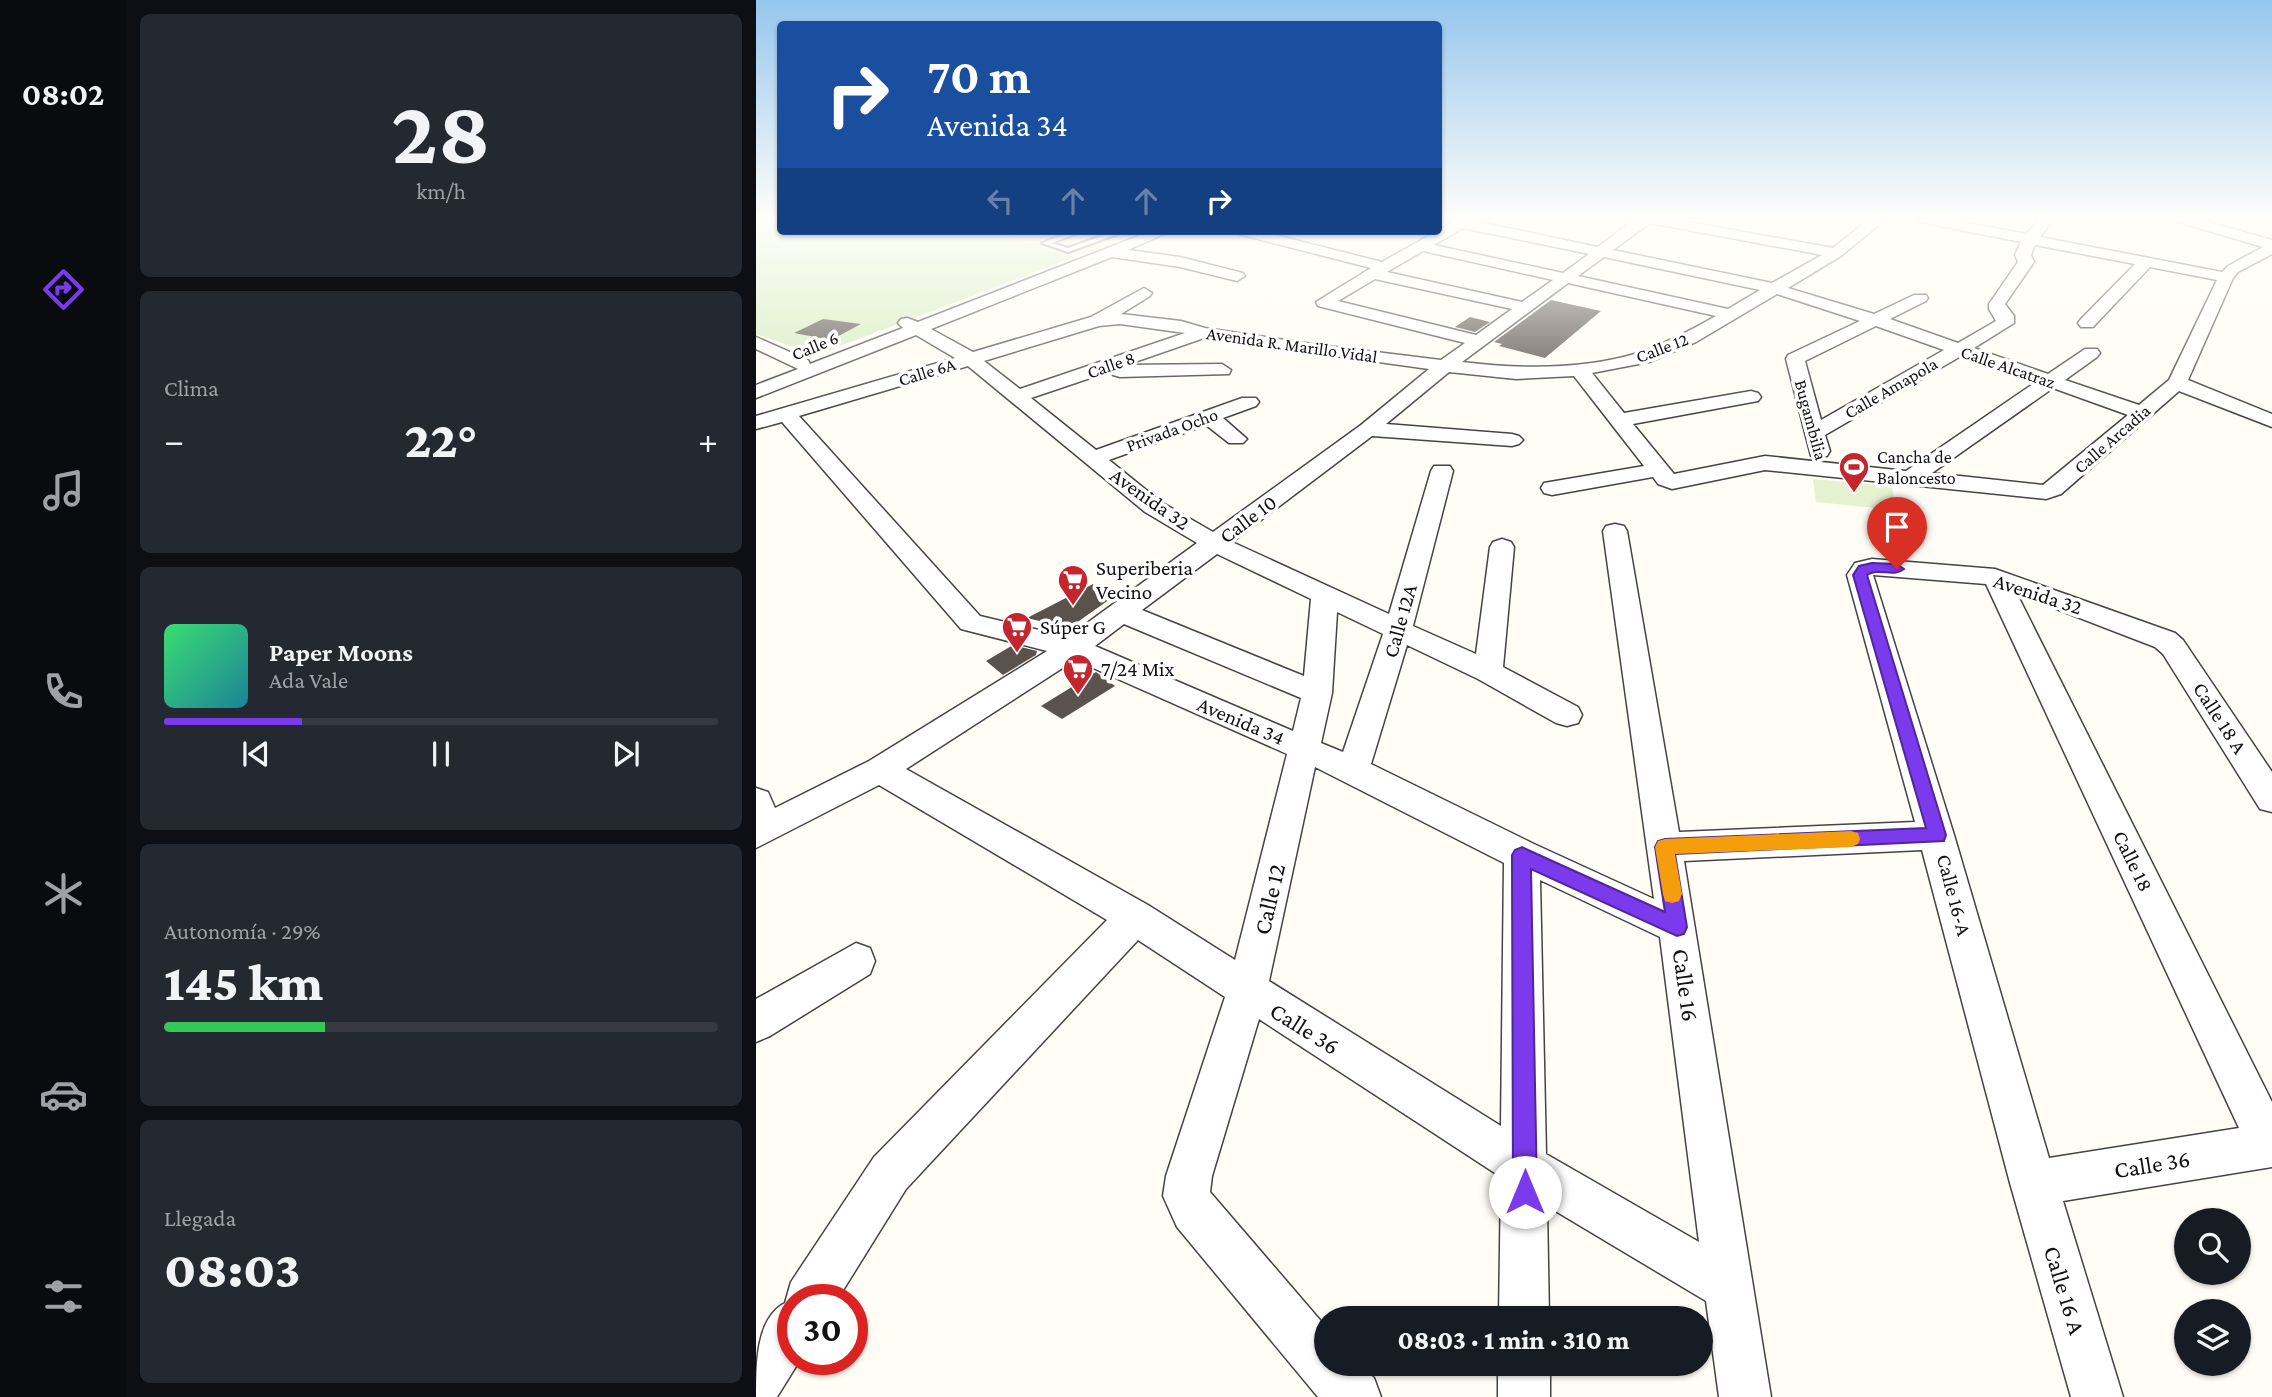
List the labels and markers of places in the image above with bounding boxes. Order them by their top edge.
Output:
place label: Cancha de Baloncesto [1877,447,1956,488]
sports icon: Cancha de Baloncesto [1837,450,1871,494]
pin [1867,497,1927,569]
place label: Superiberia Vecino [1096,556,1193,604]
supermarket icon: Superiberia Vecino [1056,563,1090,607]
supermarket icon: Súper G [1000,610,1034,654]
place label: Súper G [1040,615,1106,639]
supermarket icon: 7/24 Mix [1061,652,1095,696]
place label: 7/24 Mix [1101,657,1175,681]

